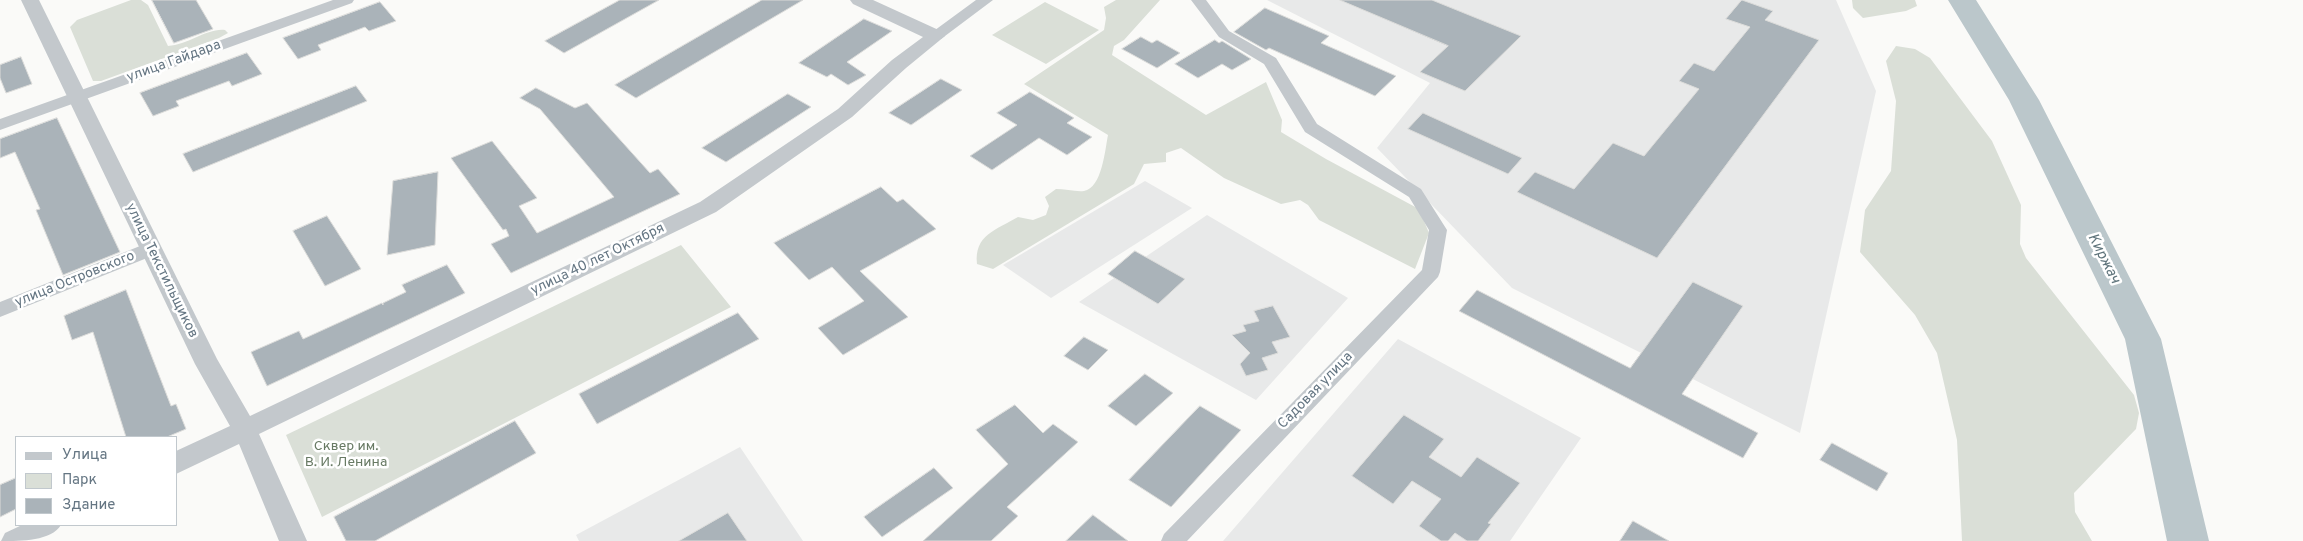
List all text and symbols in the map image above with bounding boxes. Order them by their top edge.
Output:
street label: улица Гайдара [125,37,223,87]
street label: улица Текстильщиков [121,201,201,341]
street label: улица 40 лет Октября [528,220,668,300]
water label: Киржач [2083,231,2123,287]
street label: улица Островского [13,248,137,312]
street label: Садовая улица [1275,349,1357,433]
legend [15,436,178,526]
park label: Сквер им. В. И. Ленина [305,439,387,472]
text: Улица [62,446,107,465]
text: Парк [62,471,97,490]
text: Здание [62,496,115,515]

